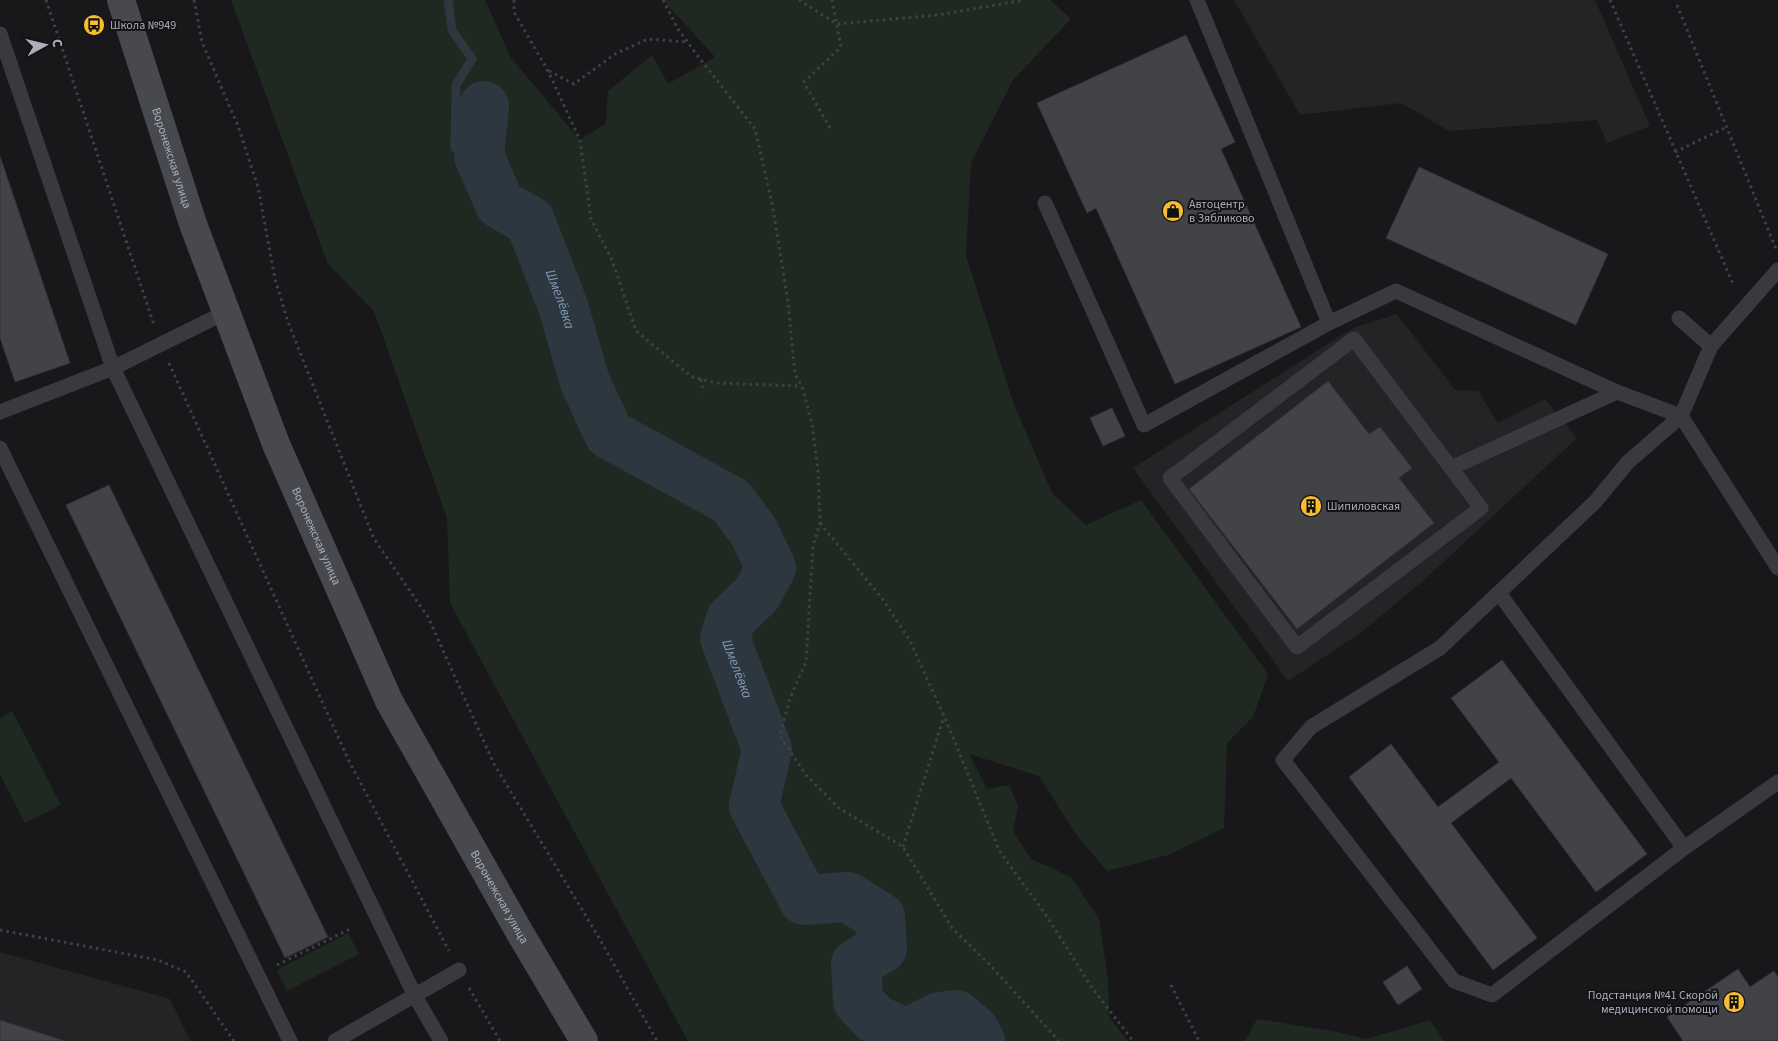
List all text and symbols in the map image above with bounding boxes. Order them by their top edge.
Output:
bus stop icon: Школа №949 [82,13,106,37]
place label: Школа №949 [110,17,176,34]
north arrow [20,20,70,70]
text: С [46,38,67,49]
street label: Воронежская улица [148,105,196,211]
place label: Автоцентр в Зябликово [1189,196,1255,227]
shop icon: Автоцентр в Зябликово [1161,199,1185,223]
water label: Шмелёвка [540,267,579,332]
street label: Воронежская улица [288,485,345,588]
building icon: Шипиловская [1299,494,1323,518]
place label: Шипиловская [1327,498,1400,515]
water label: Шмелёвка [716,637,757,702]
street label: Воронежская улица [466,847,533,947]
place label: Подстанция №41 Скорой медицинской помощи [1588,987,1718,1018]
building icon: Подстанция №41 Скорой медицинской помощи [1722,990,1746,1014]

